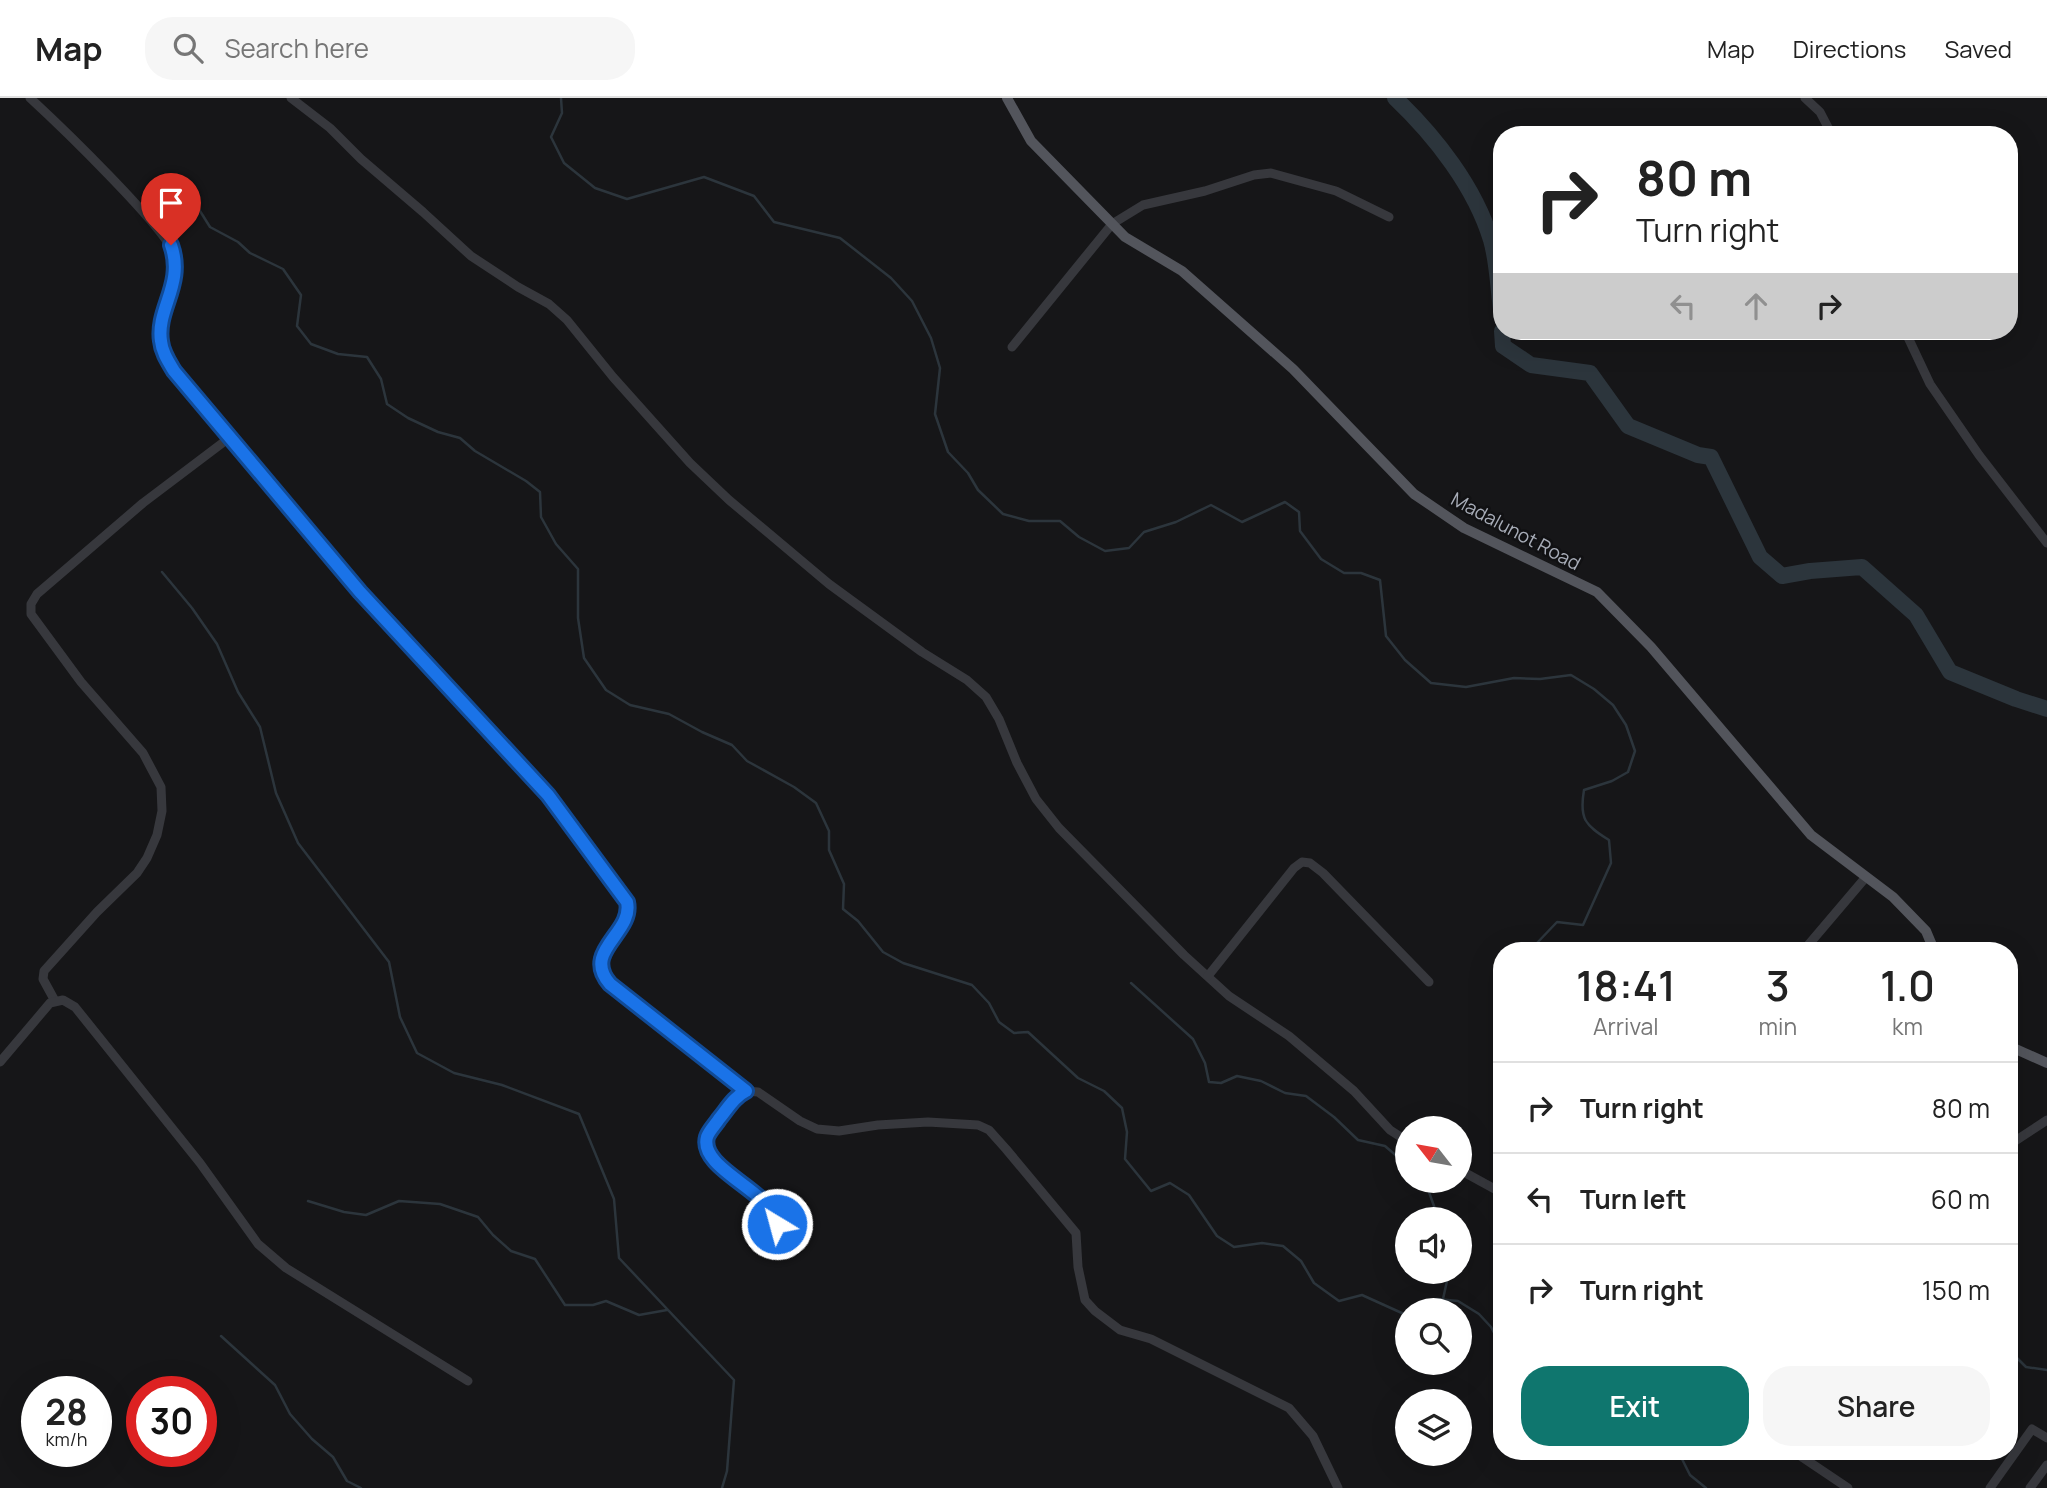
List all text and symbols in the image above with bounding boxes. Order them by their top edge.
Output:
search box [145,17,635,80]
text: Map [35,26,103,71]
icon: search [169,29,207,67]
text: Search here [225,30,369,66]
text: Map [1707,32,1755,65]
text: Directions [1793,32,1906,65]
text: Saved [1944,32,2012,65]
text: 80 m [1636,144,1752,211]
icon: right [1521,154,1612,245]
pin [141,173,201,245]
icon: arrive [152,184,190,222]
text: Turn right [1636,208,1779,252]
icon: left [1664,287,1702,325]
icon: ahead [1737,287,1775,325]
icon: right [1810,287,1848,325]
street label: Madalunot Road [1447,486,1585,576]
text: 18:41 [1576,956,1676,1014]
text: 3 [1766,956,1790,1014]
text: 1.0 [1880,956,1935,1014]
text: Arrival [1593,1010,1659,1042]
text: min [1759,1010,1797,1042]
text: km [1892,1010,1923,1042]
icon: right [1521,1089,1559,1127]
text: Turn right [1580,1090,1704,1126]
text: 80 m [1932,1090,1990,1126]
north arrow [1395,1116,1472,1194]
map controls [1395,1116,1472,1466]
icon: left [1521,1180,1559,1218]
text: Turn left [1580,1181,1687,1217]
text: 60 m [1931,1181,1990,1217]
position arrow [740,1187,814,1261]
button: sound [1395,1207,1472,1284]
icon: right [1521,1271,1559,1309]
text: Turn right [1580,1272,1704,1308]
text: 150 m [1922,1272,1990,1308]
button: search [1395,1298,1472,1375]
button: Exit [1521,1366,1749,1446]
button: Share [1763,1366,1990,1446]
speed limit sign: 30 [126,1376,217,1467]
text: 28 [45,1388,88,1436]
button: layers [1395,1389,1472,1466]
text: km/h [46,1427,87,1451]

